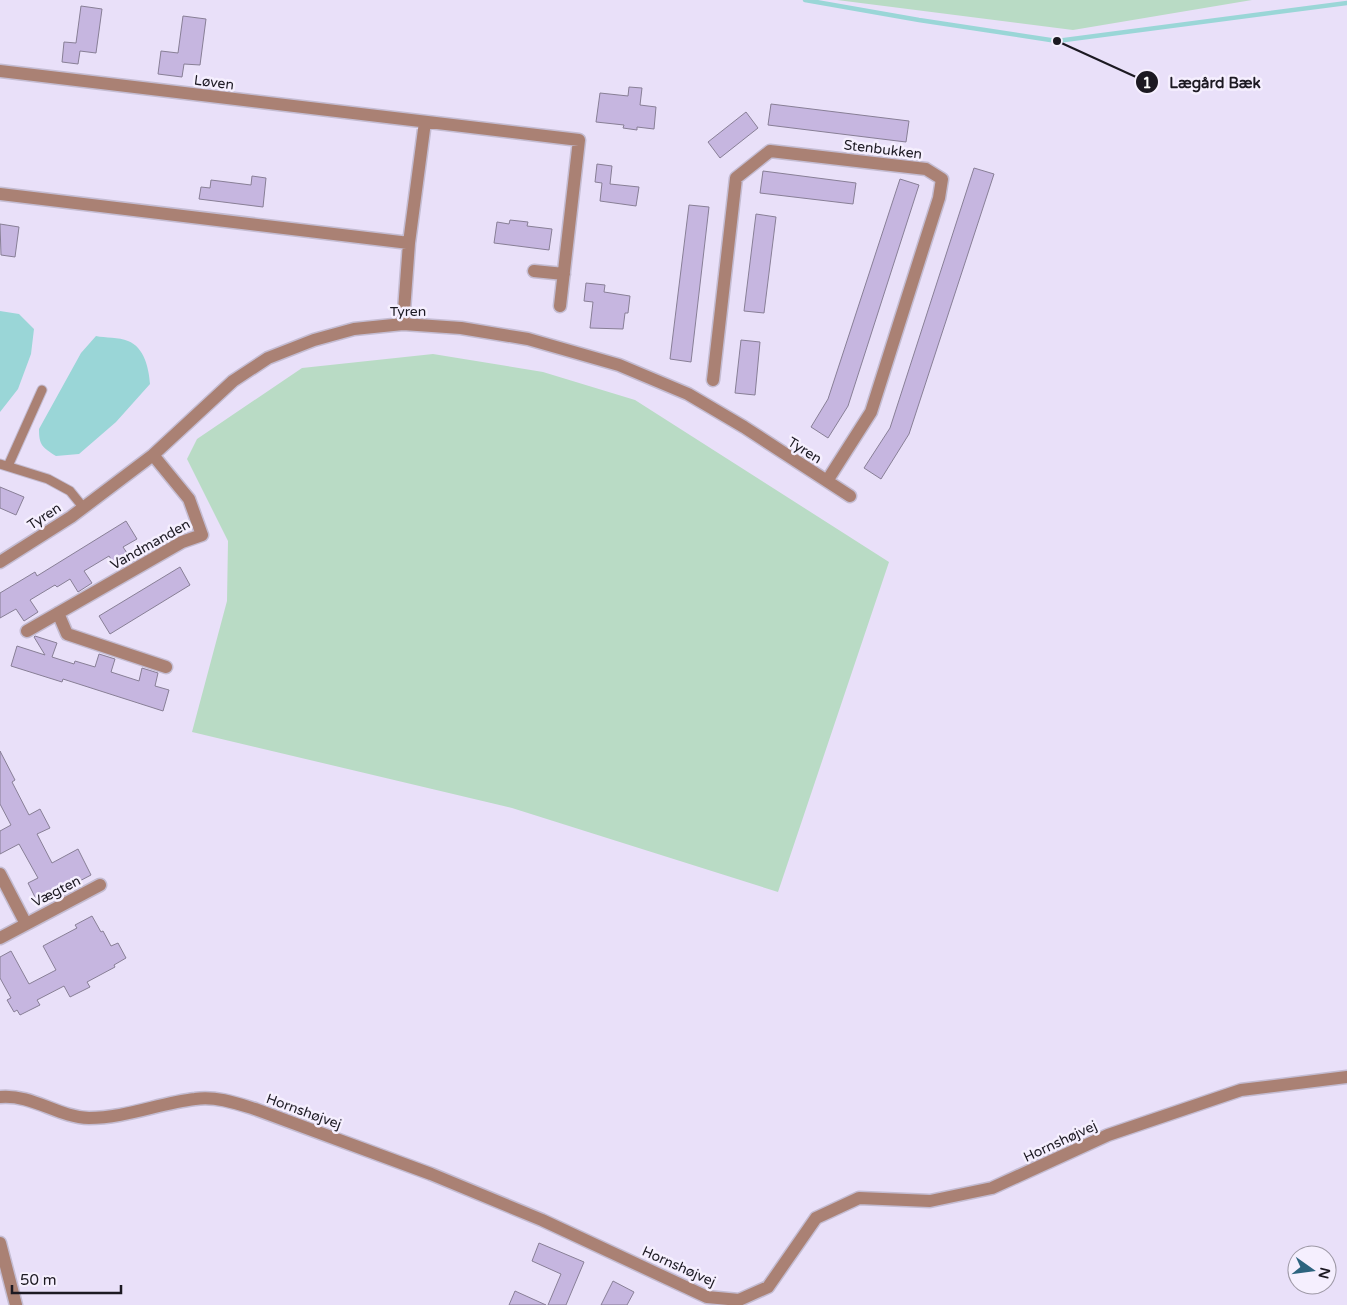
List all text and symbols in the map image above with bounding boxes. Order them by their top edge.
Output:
callout: Lægård Bæk [1135,67,1271,97]
street label: Løven [193,72,235,93]
text: 1 [1142,74,1152,92]
text: Lægård Bæk [1169,74,1261,93]
street label: Stenbukken [843,136,923,163]
street label: Tyren [390,303,426,320]
street label: Tyren [785,434,825,467]
street label: Tyren [24,499,64,534]
street label: Vandmanden [107,515,193,573]
street label: Vægten [29,872,83,911]
street label: Hornshøjvej [264,1090,344,1133]
street label: Hornshøjvej [1021,1117,1100,1166]
street label: Hornshøjvej [639,1243,718,1290]
north arrow [1287,1245,1337,1295]
scale bar [12,1262,121,1294]
text: N [1315,1266,1334,1281]
text: 50 m [20,1271,57,1289]

